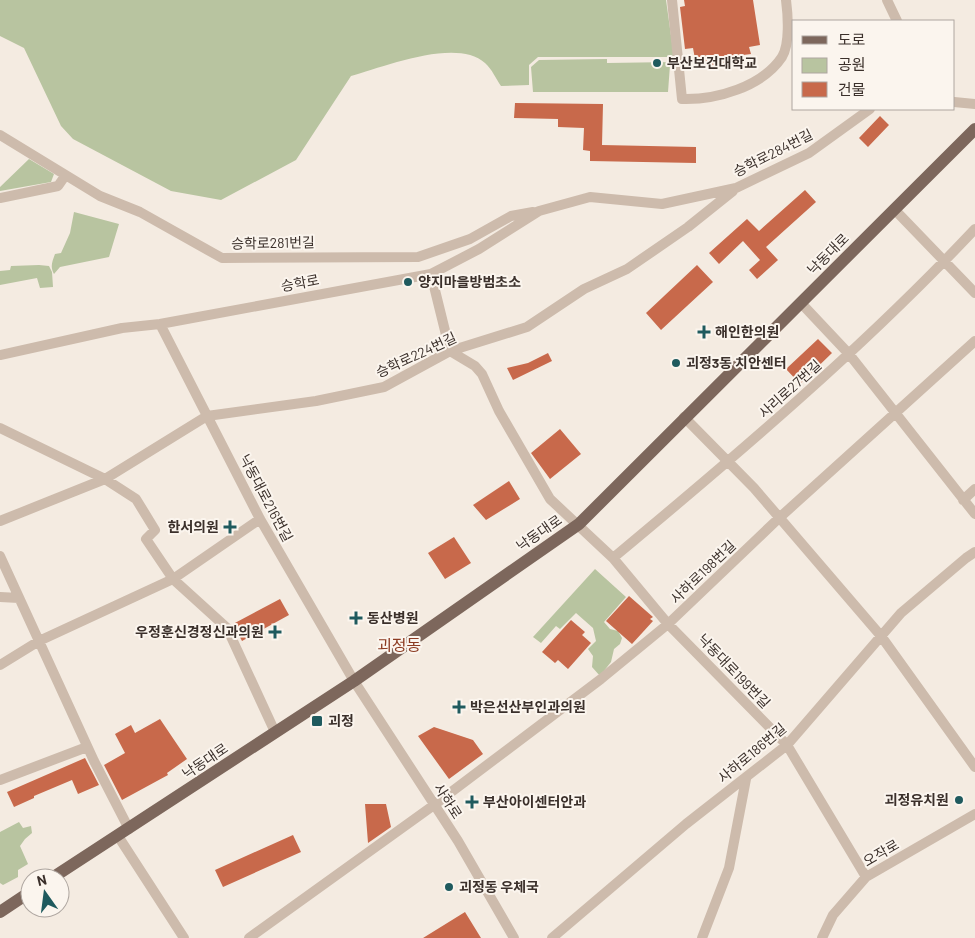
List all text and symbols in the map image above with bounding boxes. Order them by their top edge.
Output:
legend [792,20,955,110]
text: 도로 [838,30,866,48]
place label: 부산보건대학교 [667,54,757,71]
text: 공원 [838,55,866,73]
marker: 부산보건대학교 [651,57,663,69]
text: 건물 [838,80,866,98]
street label: 승학로284번길 [730,125,815,180]
street label: 낙동대로 [803,229,852,278]
street label: 승학로281번길 [231,233,315,252]
street label: 승학로 [279,270,321,295]
place label: 양지마을방범초소 [418,273,521,290]
marker: 양지마을방범초소 [402,276,414,288]
place label: 해인한의원 [715,323,779,340]
marker: 해인한의원 [697,325,711,339]
street label: 승학로224번길 [373,328,459,381]
place label: 괴정3동 치안센터 [686,354,787,371]
street label: 사리로27번길 [755,356,825,421]
marker: 괴정3동 치안센터 [670,357,682,369]
street label: 낙동대로216번길 [236,451,297,544]
street label: 낙동대로 [513,511,565,554]
place label: 한서의원 [167,518,219,535]
marker: 한서의원 [223,520,237,534]
street label: 사하로198번길 [667,536,739,607]
place label: 동산병원 [367,609,419,626]
marker: 동산병원 [349,611,363,625]
place label: 우정훈신경정신과의원 [135,623,264,640]
marker: 우정훈신경정신과의원 [268,625,282,639]
street label: 낙동대로199번길 [695,630,774,711]
district label: 괴정동 [377,635,421,654]
place label: 박은선산부인과의원 [470,698,586,715]
marker: 박은선산부인과의원 [452,700,466,714]
place label: 괴정 [328,712,354,729]
marker: 괴정 [310,714,324,728]
street label: 사하로186번길 [714,719,789,786]
street label: 낙동대로 [179,739,231,782]
street label: 사하로 [431,780,466,822]
place label: 괴정유치원 [885,791,949,808]
place label: 부산아이센터안과 [483,793,586,810]
marker: 괴정유치원 [953,794,965,806]
marker: 부산아이센터안과 [465,795,479,809]
street label: 오작로 [860,835,902,870]
north arrow [20,868,70,918]
text: N [35,871,48,889]
place label: 괴정동 우체국 [459,878,539,895]
marker: 괴정동 우체국 [443,881,455,893]

